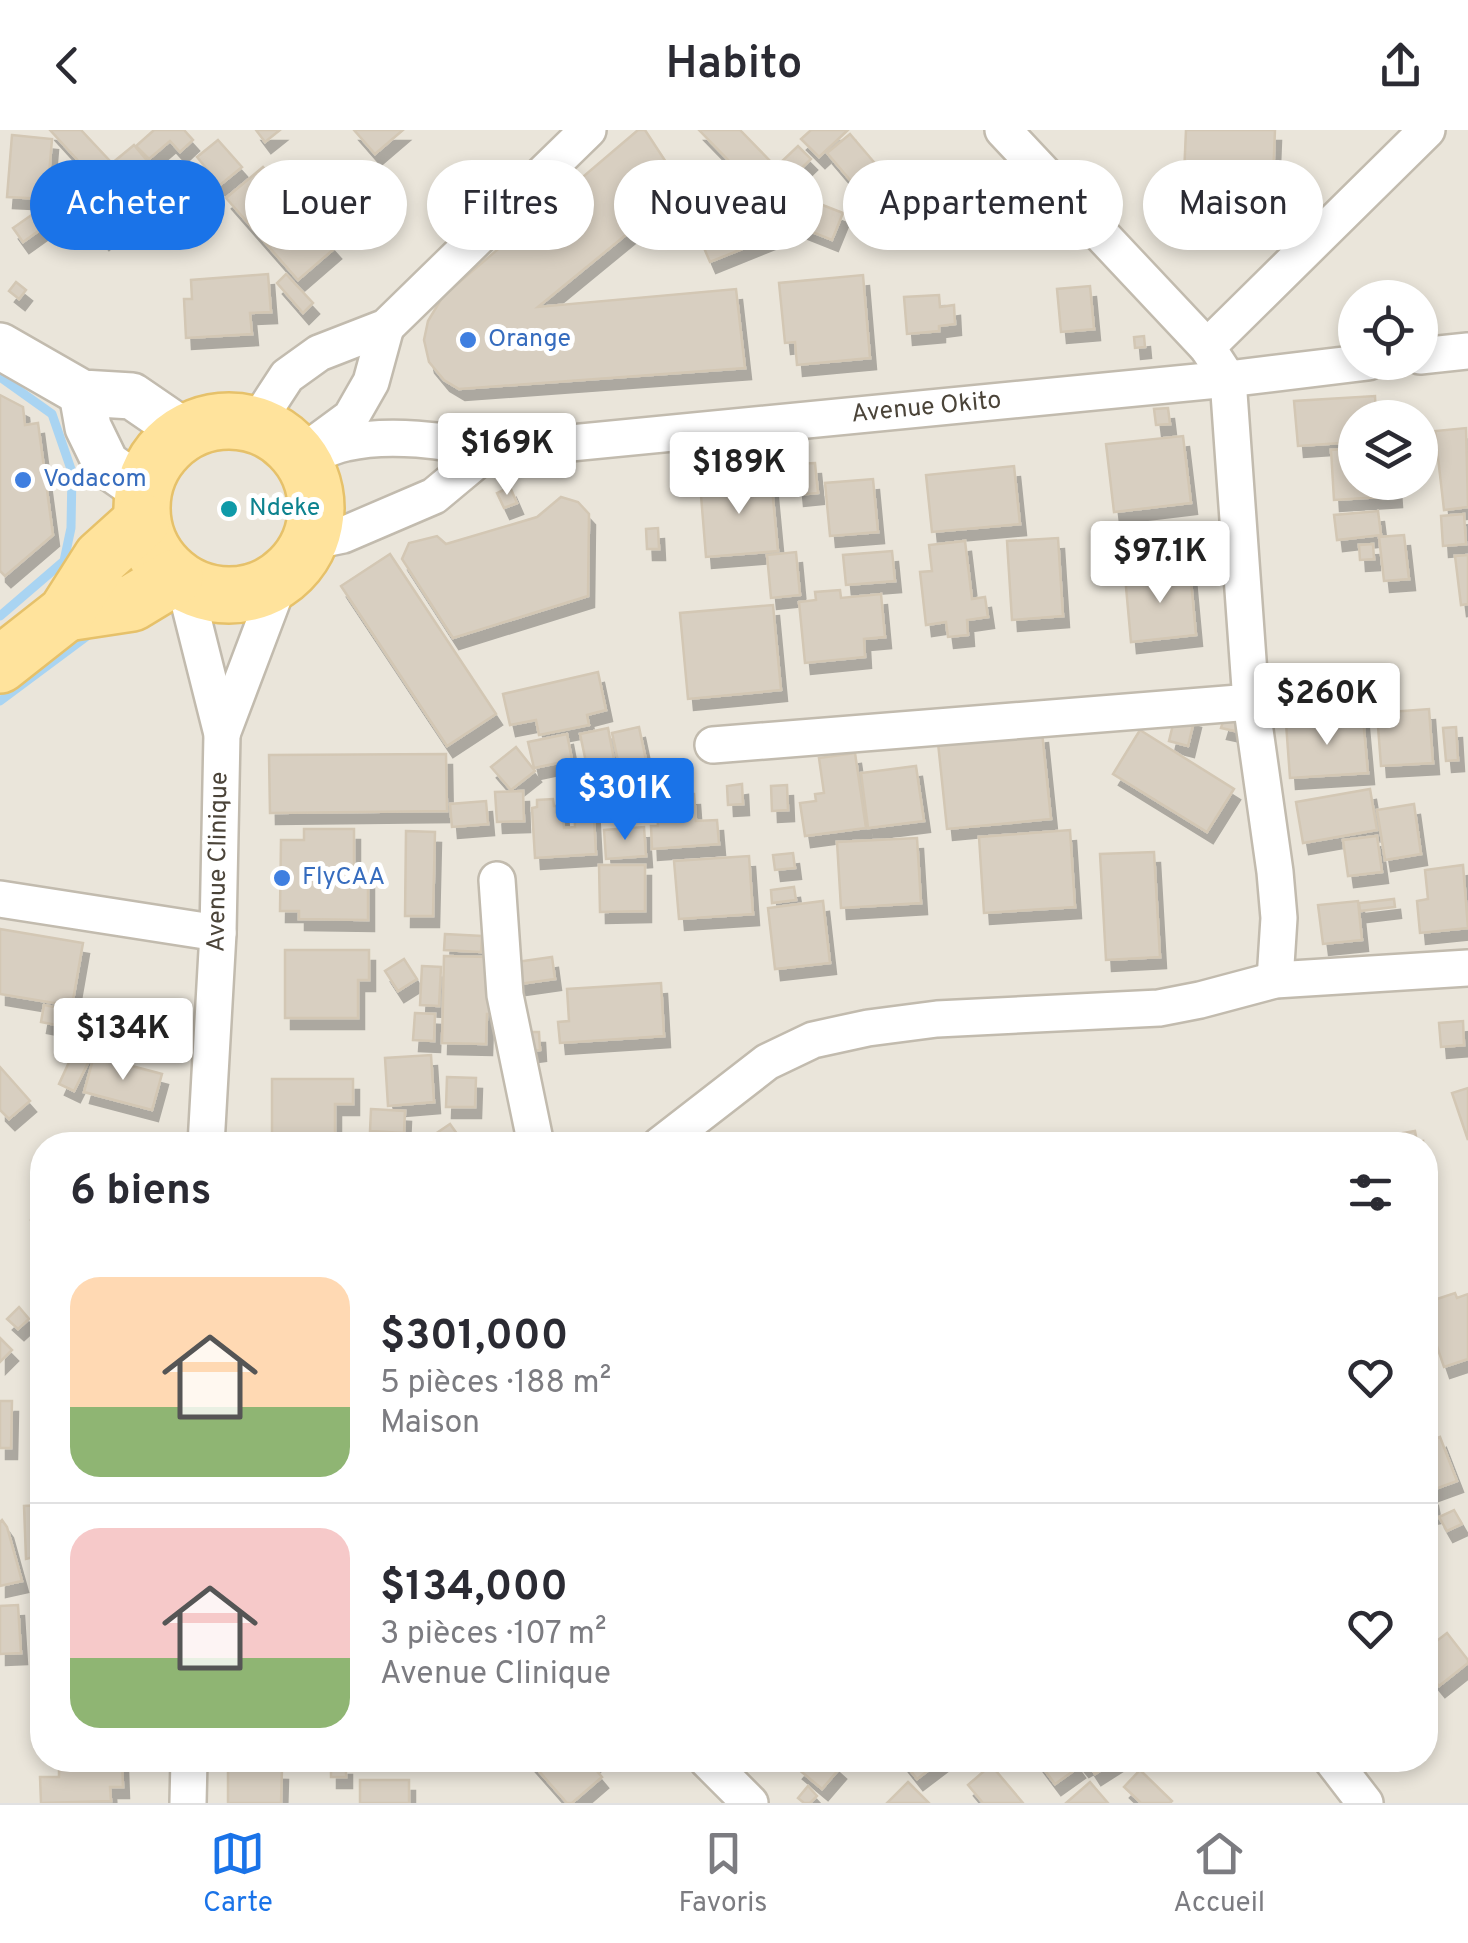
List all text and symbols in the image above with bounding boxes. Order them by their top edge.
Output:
text: Habito [666,37,802,94]
icon: back [40,38,95,93]
icon: share [1373,38,1428,93]
chip: Acheter [30,160,225,250]
chip: Louer [245,160,407,250]
chip: Filtres [427,160,594,250]
chip: Nouveau [614,160,823,250]
chip: Appartement [843,160,1123,250]
chip: Maison [1143,160,1323,250]
map controls [1338,280,1438,500]
button: locate [1338,280,1438,380]
place label: Orange [488,324,571,356]
marker: Orange [457,329,479,351]
street label: Avenue Okito [850,385,1003,432]
button: layers [1338,400,1438,500]
pin: $169K [437,413,577,498]
text: $169K [460,425,554,465]
pin: $189K [669,432,809,517]
text: $189K [692,444,786,484]
place label: Vodacom [43,464,147,496]
marker: Vodacom [12,469,34,491]
place label: Ndeke [249,493,320,525]
marker: Ndeke [218,498,240,520]
pin: $97.1K [1079,521,1241,606]
text: $97.1K [1113,533,1207,573]
pin: $260K [1257,663,1397,748]
text: $260K [1276,675,1378,715]
pin: $301K [555,758,695,843]
text: $301K [578,770,672,810]
street label: Avenue Clinique [201,772,237,952]
place label: FlyCAA [302,862,385,894]
marker: FlyCAA [271,867,293,889]
pin: $134K [53,998,193,1083]
text: $134K [76,1010,170,1050]
icon: filters [1343,1165,1398,1220]
text: 6 biens [70,1166,212,1219]
text: $301,000 [380,1311,568,1364]
icon: home [150,1317,270,1437]
icon: heart [1343,1350,1398,1405]
text: 5 pièces · 188 m² [380,1364,611,1404]
text: Maison [380,1404,480,1444]
text: $134,000 [380,1562,568,1615]
icon: home [150,1568,270,1688]
icon: heart [1343,1601,1398,1656]
text: 3 pièces · 107 m² [380,1615,607,1655]
text: Avenue Clinique [380,1655,611,1695]
tab: Carte [203,1826,273,1922]
tab: Favoris [679,1826,767,1922]
tab: Accueil [1173,1826,1265,1922]

